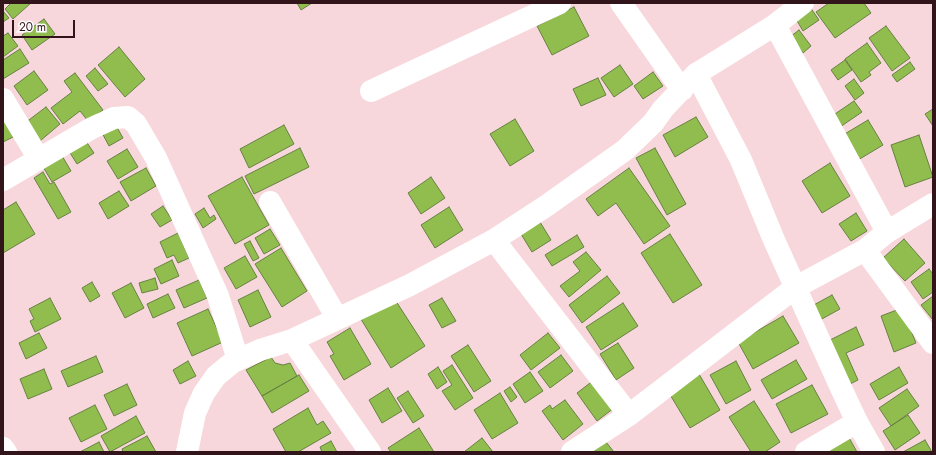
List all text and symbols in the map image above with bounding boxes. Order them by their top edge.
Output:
scale bar [14,12,77,38]
text: 20 m [19,18,46,36]

